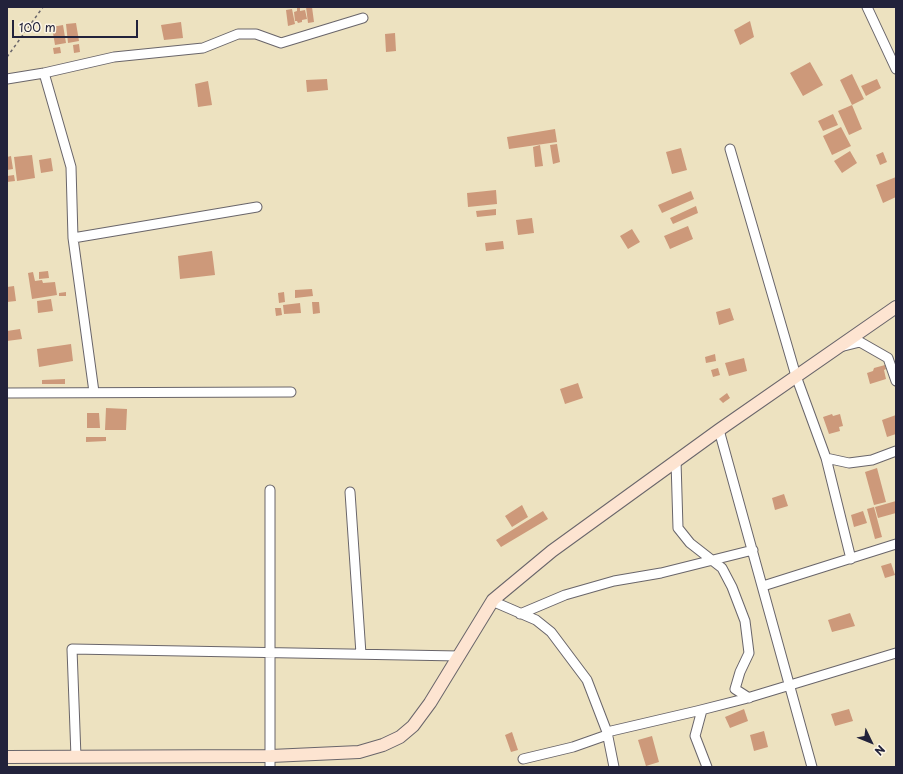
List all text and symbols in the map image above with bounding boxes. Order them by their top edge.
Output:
scale bar [14,12,140,38]
text: 100 m [19,18,56,36]
north arrow [851,722,891,762]
text: N [871,742,889,760]

